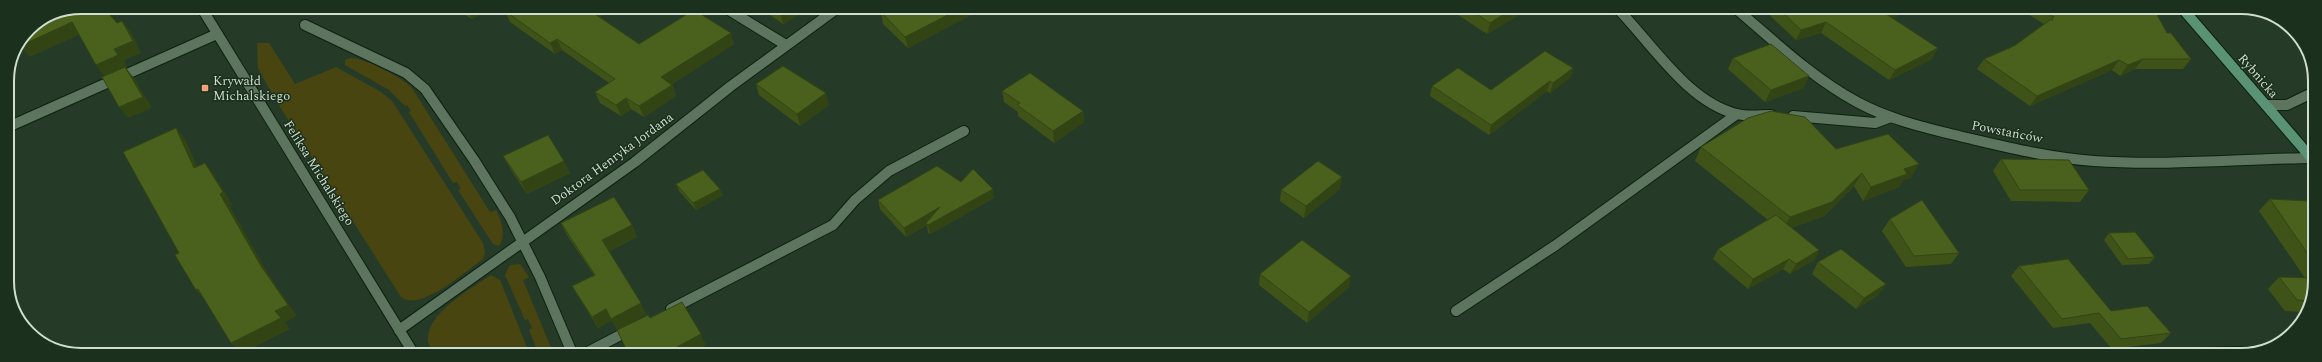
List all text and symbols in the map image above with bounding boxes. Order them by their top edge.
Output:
street label: Rybnicka [2233,49,2283,103]
place label: Krywałd Michalskiego [213,71,290,106]
marker: Krywałd Michalskiego [200,83,210,93]
street label: Doktora Henryka Jordana [546,107,678,210]
street label: Powstańców [1970,115,2045,149]
street label: Feliksa Michalskiego [278,116,360,230]

